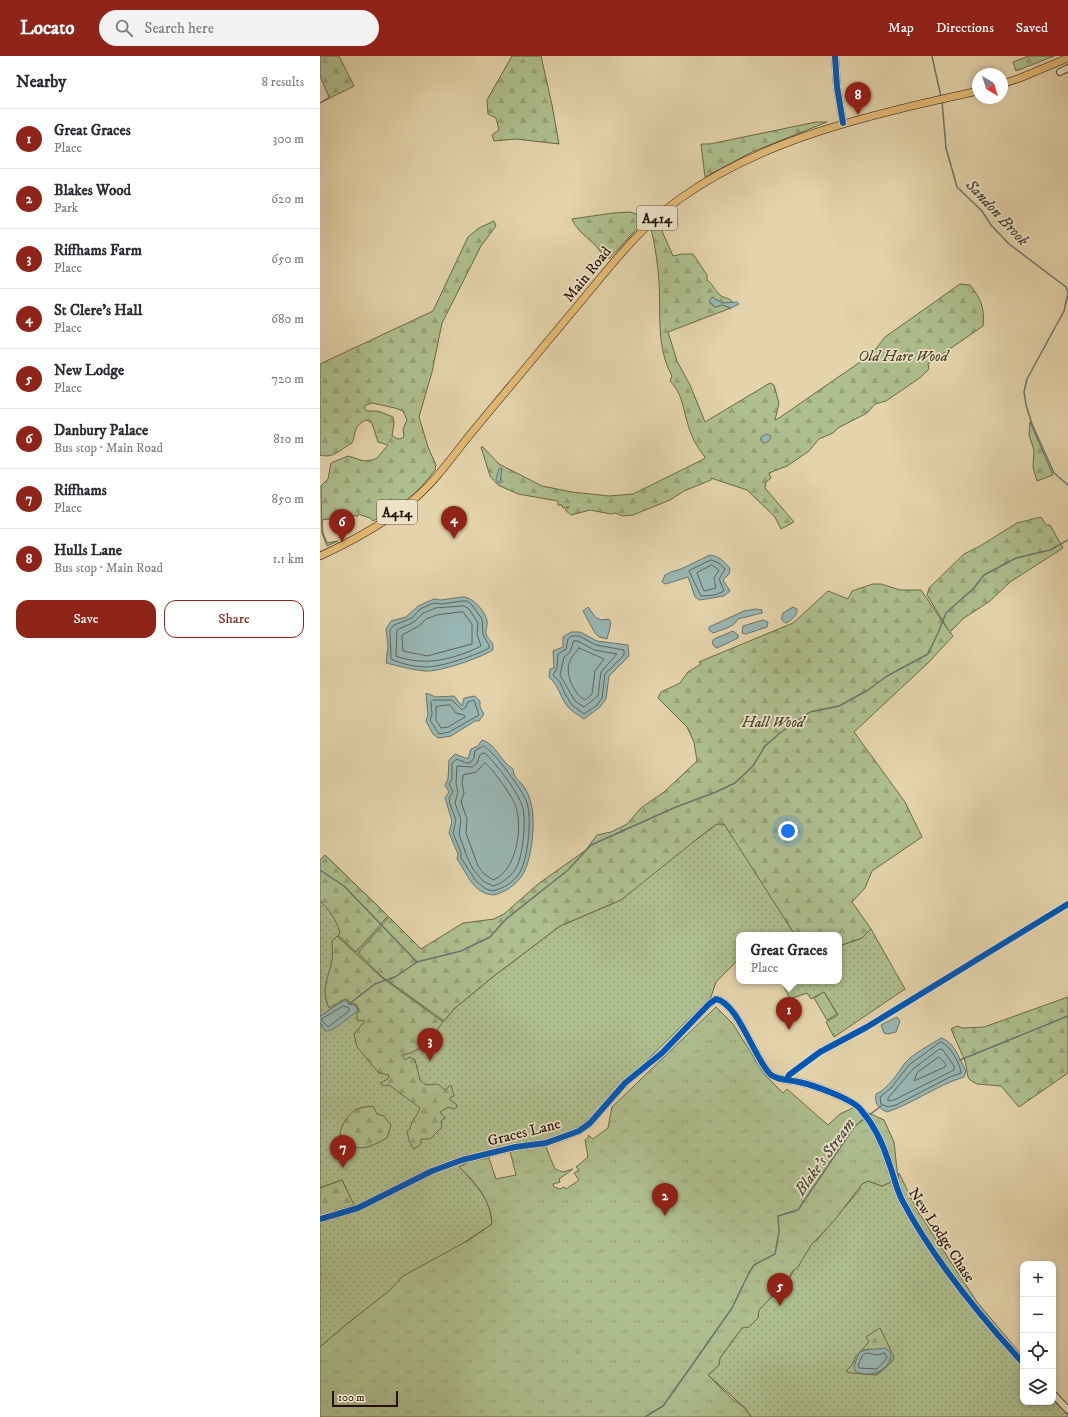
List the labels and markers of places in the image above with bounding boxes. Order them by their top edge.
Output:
pin: 8 [845,82,871,115]
pin: 4 [441,506,467,539]
pin: 6 [329,509,355,542]
pin: 1 [776,997,802,1030]
pin: 3 [417,1028,443,1061]
pin: 7 [330,1135,356,1168]
pin: 2 [652,1183,678,1216]
pin: 5 [767,1273,793,1306]

